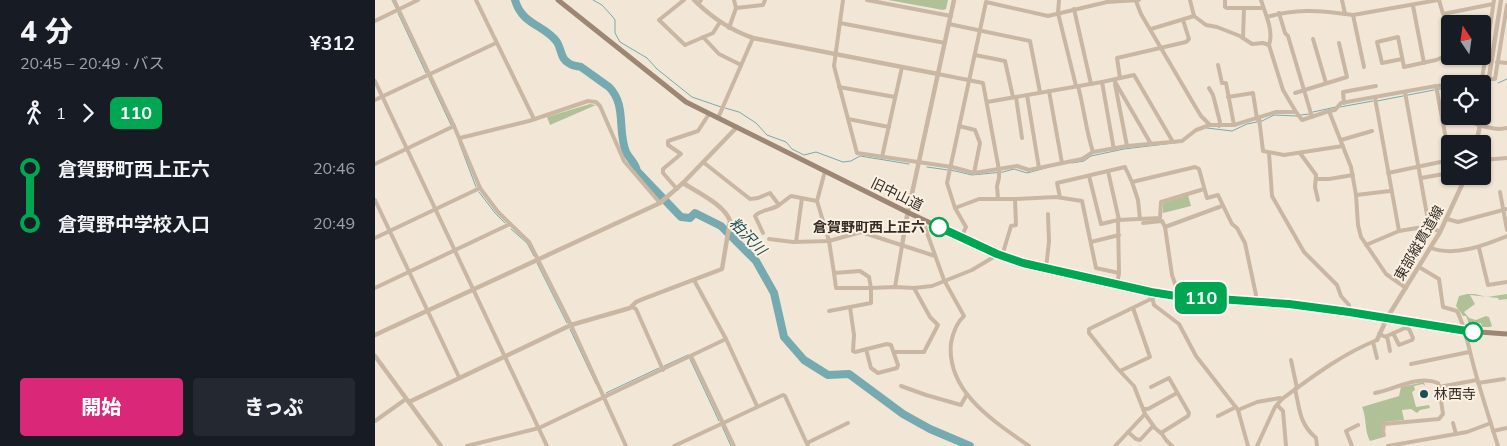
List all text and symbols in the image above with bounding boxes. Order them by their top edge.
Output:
text: 4 分 [20,13,73,48]
north arrow [1441,15,1491,65]
map controls [1441,15,1491,185]
text: ¥312 [309,31,355,55]
text: 20:45 – 20:49 · バス [20,53,165,73]
button: locate [1441,75,1491,125]
icon: walk [20,99,48,127]
icon: forward [74,99,102,127]
text: 110 [120,101,152,124]
text: 1 [56,103,66,123]
button: layers [1441,135,1491,185]
text: 倉賀野町西上正六 [58,157,210,181]
text: 20:46 [313,158,355,178]
street label: 旧中山道 [868,174,926,214]
street label: 東部縦貫道線 [1390,202,1448,284]
text: 倉賀野中学校入口 [58,212,210,236]
text: 20:49 [313,213,355,233]
water label: 粕沢川 [726,213,772,260]
marker: 倉賀野町西上正六 [929,217,949,237]
place label: 倉賀野町西上正六 [813,218,925,236]
line badge: 110 [1172,282,1230,314]
text: 110 [1185,286,1217,309]
unlabelled marker [1463,322,1483,342]
button: 開始 [20,378,183,436]
button: きっぷ [193,378,355,436]
place label: 林西寺 [1434,385,1476,403]
marker: 林西寺 [1418,388,1430,400]

